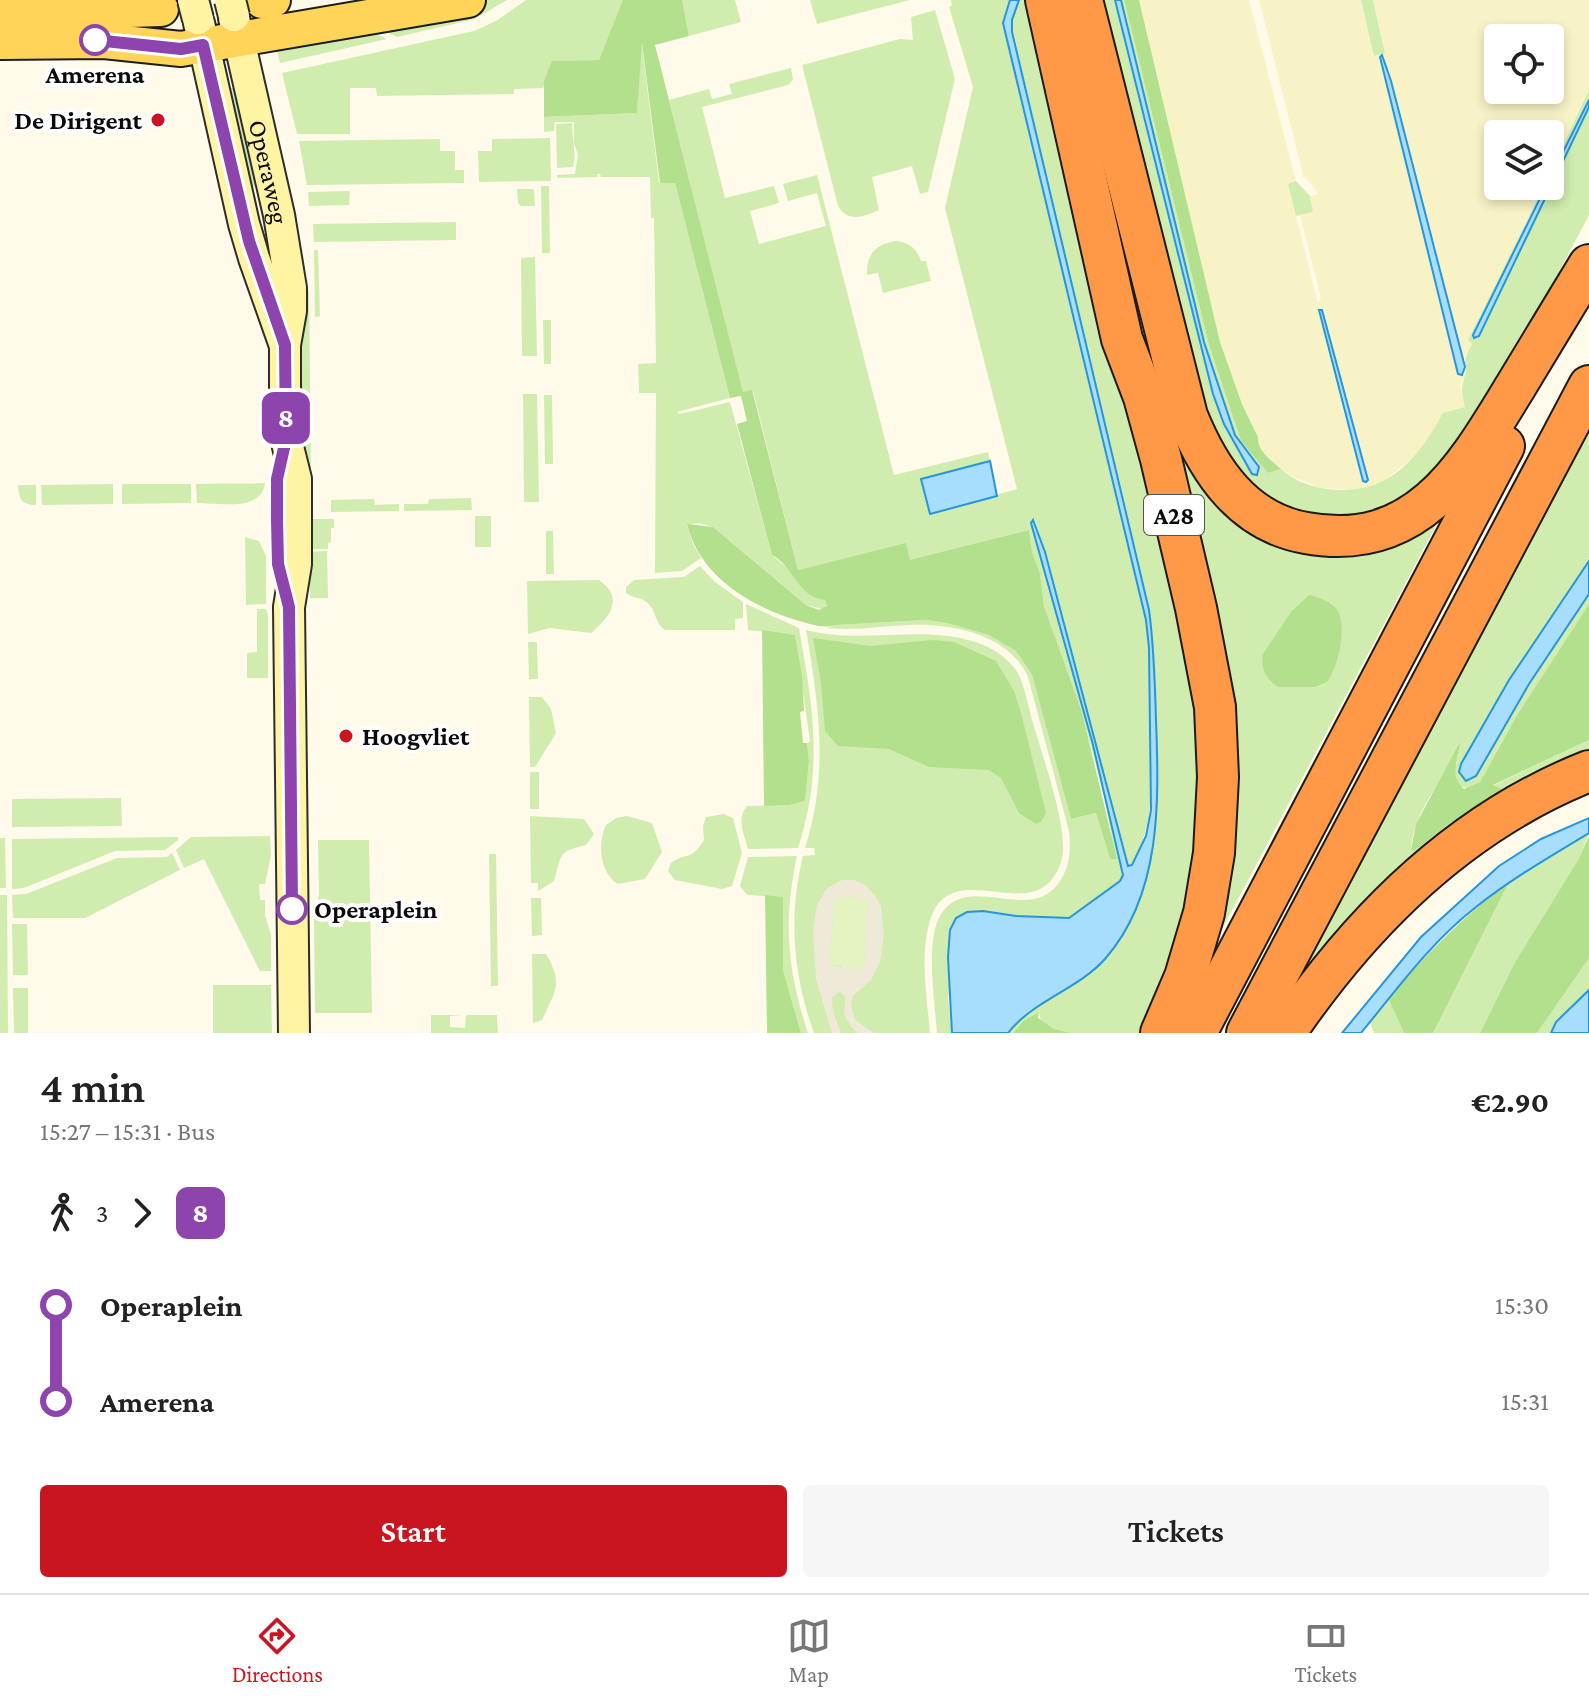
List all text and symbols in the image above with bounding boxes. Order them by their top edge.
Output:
map controls [1484,24,1564,200]
button: locate [1484,24,1564,104]
marker: Amerena [80,25,110,55]
place label: Amerena [45,60,145,89]
place label: De Dirigent [14,106,143,135]
marker: De Dirigent [149,111,167,129]
street label: Operaweg [243,117,295,227]
button: layers [1484,120,1564,200]
line badge: 8 [260,392,312,444]
text: 8 [278,402,294,433]
road number: A28 [1144,495,1204,535]
place label: Hoogvliet [362,722,470,751]
marker: Hoogvliet [337,727,355,745]
marker: Operaplein [277,894,307,924]
place label: Operaplein [314,895,437,924]
text: 4 min [40,1063,145,1111]
text: €2.90 [1471,1085,1549,1118]
text: 15:27 – 15:31 · Bus [40,1117,215,1146]
icon: walk [40,1191,84,1235]
icon: forward [120,1191,164,1235]
text: 8 [192,1197,209,1228]
text: 3 [96,1199,108,1228]
text: Operaplein [100,1289,242,1322]
text: 15:30 [1495,1291,1549,1320]
text: Amerena [100,1385,214,1418]
text: 15:31 [1501,1387,1549,1416]
button: Start [40,1485,787,1577]
button: Tickets [803,1485,1549,1577]
tab: Directions [232,1614,323,1687]
tab: Map [787,1614,831,1687]
tab: Tickets [1295,1614,1357,1687]

